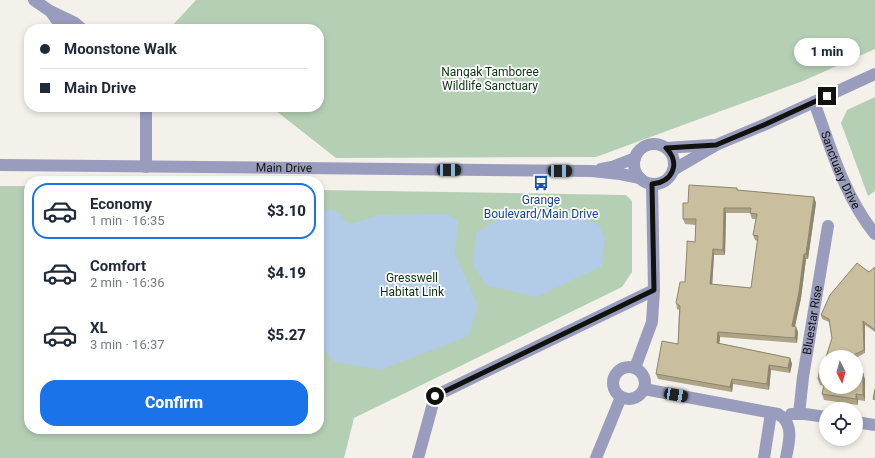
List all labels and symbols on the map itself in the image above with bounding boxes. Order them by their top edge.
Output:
callout: 1 min [794,38,860,66]
park label: Nangak Tamboree Wildlife Sanctuary [441,65,539,93]
route end [818,87,836,105]
street label: Sanctuary Drive [818,129,863,212]
street label: Main Drive [256,161,312,175]
car [437,164,461,176]
car [548,165,572,177]
bus stop icon: Grange Boulevard/Main Drive [532,174,550,192]
place label: Grange Boulevard/Main Drive [484,193,598,221]
park label: Gresswell Habitat Link [380,271,445,299]
street label: Bluestar Rise [800,284,825,356]
north arrow [819,350,863,394]
route start [426,387,444,405]
car [663,387,689,403]

